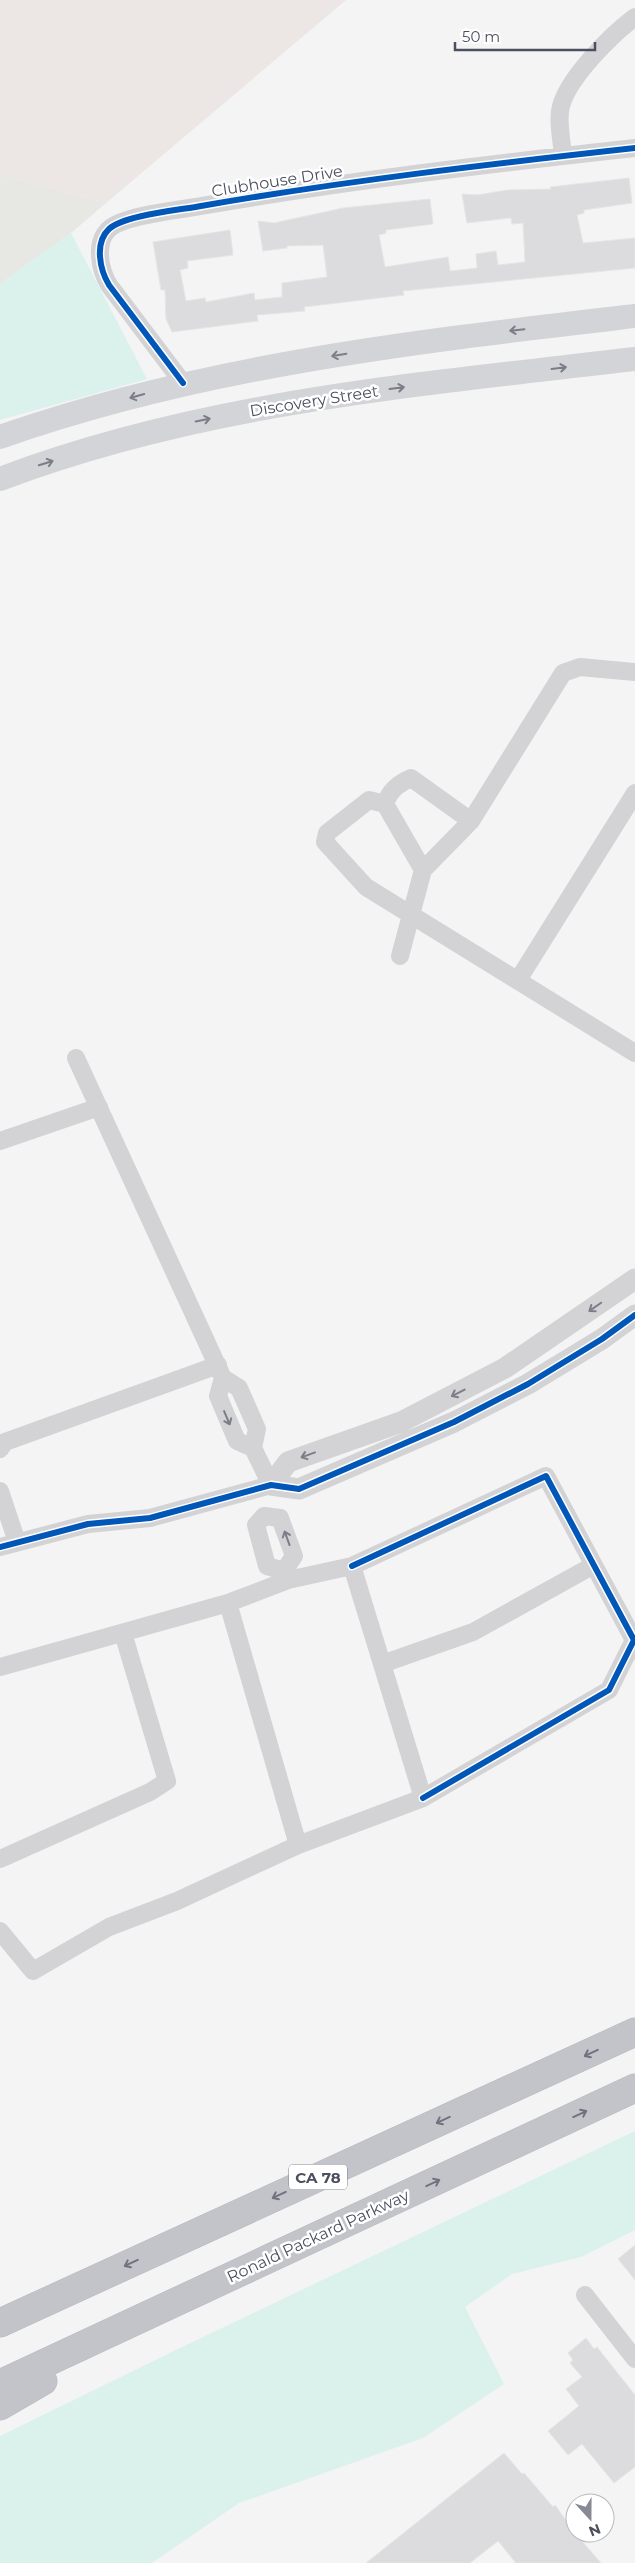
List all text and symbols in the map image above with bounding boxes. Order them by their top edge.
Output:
scale bar [455,20,595,52]
text: 50 m [462,27,500,46]
street label: Clubhouse Drive [210,161,344,201]
one-way arrow [509,325,525,335]
one-way arrow [331,351,347,361]
one-way arrow [550,363,566,373]
street label: Discovery Street [248,381,380,421]
one-way arrow [389,383,405,393]
one-way arrow [129,392,145,402]
one-way arrow [194,415,210,424]
one-way arrow [38,458,54,468]
one-way arrow [588,1301,602,1312]
one-way arrow [450,1388,465,1398]
one-way arrow [223,1410,232,1425]
one-way arrow [300,1451,316,1460]
one-way arrow [282,1530,291,1546]
one-way arrow [584,2048,599,2058]
one-way arrow [572,2109,587,2118]
one-way arrow [436,2116,451,2126]
road number: CA 78 [289,2164,347,2190]
one-way arrow [425,2177,440,2187]
street label: Ronald Packard Parkway [224,2185,412,2287]
one-way arrow [272,2191,287,2200]
one-way arrow [124,2258,139,2268]
north arrow [565,2493,615,2543]
text: N [586,2520,603,2541]

